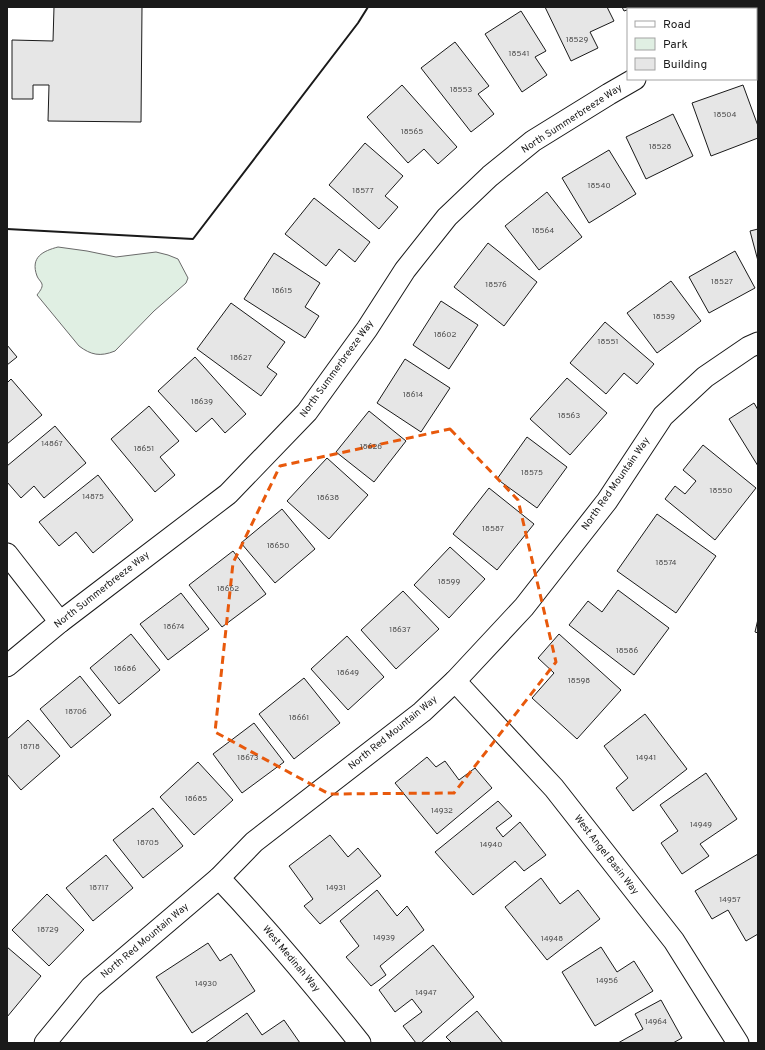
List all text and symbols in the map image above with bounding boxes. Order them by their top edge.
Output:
legend [627,8,757,80]
text: Road [663,17,691,33]
house number: 18529 [566,35,588,45]
text: Park [663,37,688,53]
house number: 18541 [509,49,529,59]
text: Building [663,57,707,73]
street label: North Summerbreeze Way [519,82,625,156]
house number: 18553 [450,85,472,95]
house number: 18504 [714,110,736,120]
house number: 18565 [401,127,423,137]
house number: 18528 [649,142,671,152]
house number: 18540 [587,181,611,191]
house number: 18577 [352,186,374,196]
house number: 18564 [532,226,554,236]
house number: 18527 [711,277,733,287]
house number: 18576 [485,280,507,290]
house number: 18615 [272,286,292,296]
house number: 18539 [653,312,675,322]
street label: North Summerbreeze Way [297,318,377,420]
house number: 18602 [434,330,456,340]
house number: 18551 [598,337,618,347]
house number: 18627 [230,353,252,363]
house number: 18614 [403,390,423,400]
house number: 18639 [191,397,213,407]
house number: 18563 [558,411,580,421]
street label: North Red Mountain Way [579,435,653,533]
house number: 14867 [41,439,63,449]
house number: 18626 [360,442,382,452]
house number: 18651 [134,444,154,454]
house number: 18575 [521,468,543,478]
house number: 18550 [710,486,732,496]
house number: 14875 [82,492,104,502]
house number: 18638 [317,493,339,503]
house number: 18587 [482,524,504,534]
house number: 18650 [267,541,289,551]
street label: North Summerbreeze Way [52,549,152,631]
house number: 18574 [655,558,677,568]
house number: 18599 [438,577,460,587]
house number: 18662 [217,584,239,594]
house number: 18674 [164,622,184,632]
house number: 18637 [389,625,411,635]
house number: 18586 [616,646,638,656]
house number: 18686 [114,664,136,674]
house number: 18649 [337,668,359,678]
house number: 18598 [568,676,590,686]
street label: North Red Mountain Way [346,693,440,773]
house number: 18706 [65,707,87,717]
house number: 18661 [289,713,309,723]
house number: 18718 [20,742,40,752]
house number: 18673 [237,753,259,763]
house number: 14941 [636,753,656,763]
house number: 18685 [185,794,207,804]
house number: 14932 [431,806,453,816]
street label: West Angel Basin Way [571,812,641,898]
house number: 14949 [690,820,712,830]
house number: 18705 [137,838,159,848]
house number: 14940 [480,840,502,850]
house number: 18717 [89,883,109,893]
house number: 14931 [326,883,346,893]
house number: 14957 [719,895,741,905]
street label: North Red Mountain Way [98,900,192,982]
street label: West Medinah Way [259,923,323,995]
house number: 18729 [37,925,59,935]
house number: 14939 [373,933,395,943]
house number: 14948 [541,934,563,944]
house number: 14956 [596,976,618,986]
house number: 14930 [195,979,217,989]
house number: 14947 [415,988,437,998]
house number: 14964 [645,1017,667,1027]

